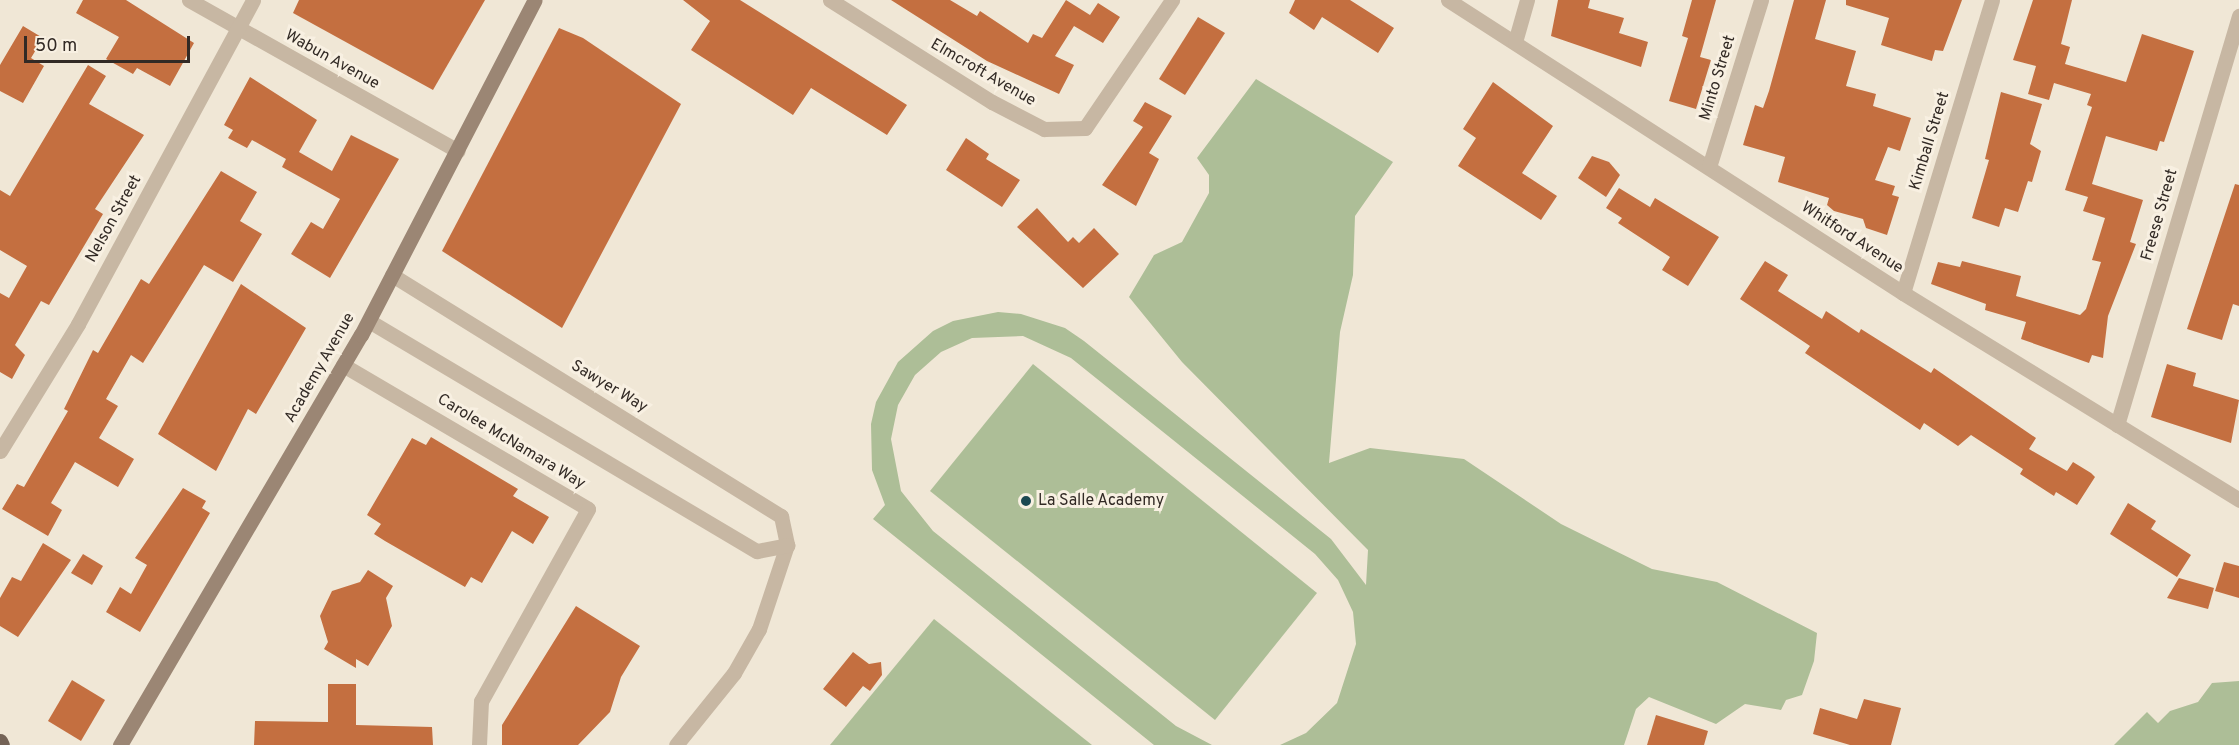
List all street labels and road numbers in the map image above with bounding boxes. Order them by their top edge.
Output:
street label: Wabun Avenue [281,26,383,94]
street label: Minto Street [1696,33,1740,123]
street label: Elmcroft Avenue [927,35,1039,111]
street label: Kimball Street [1906,89,1954,193]
street label: Freese Street [2138,167,2182,263]
street label: Nelson Street [82,172,146,266]
street label: Whitford Avenue [1797,198,1907,278]
street label: Academy Avenue [281,309,359,427]
street label: Sawyer Way [567,357,651,417]
street label: Carolee McNamara Way [433,390,589,494]

